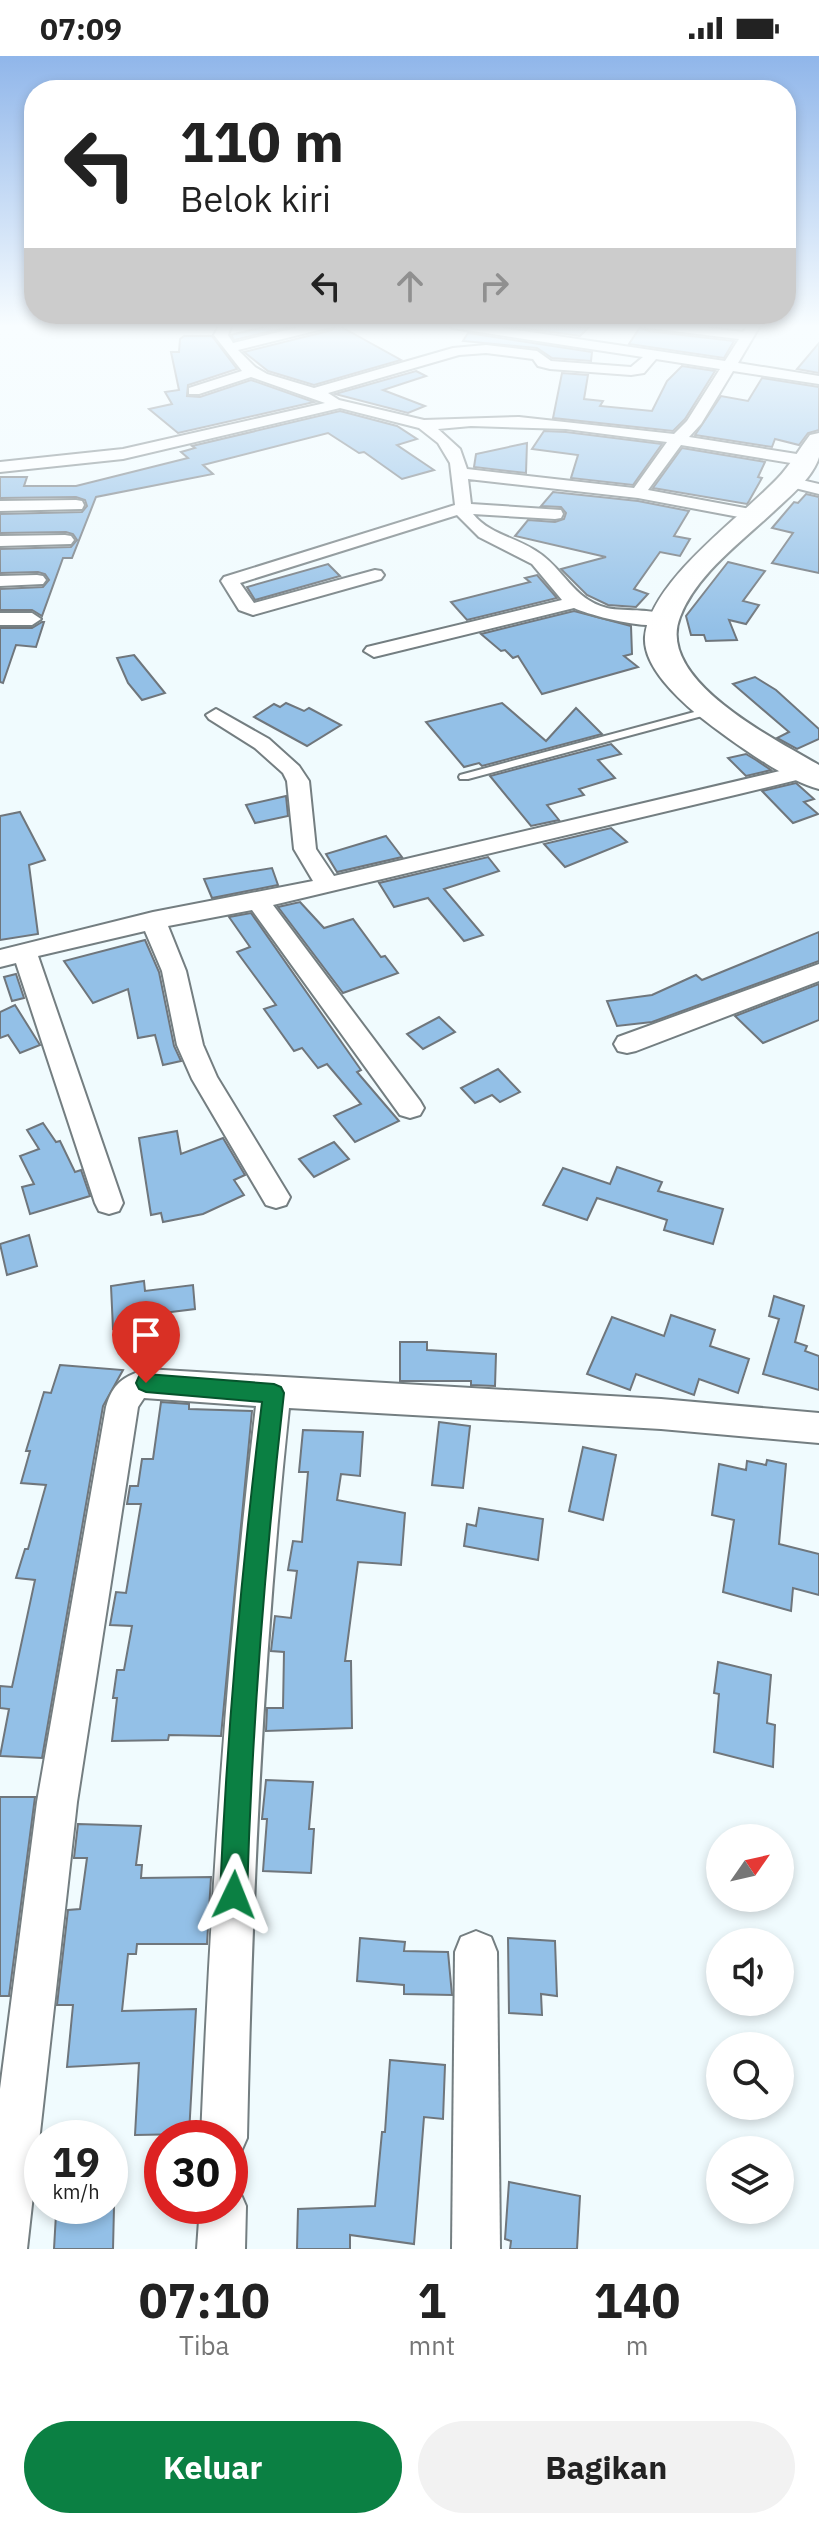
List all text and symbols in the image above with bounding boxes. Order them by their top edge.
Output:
text: 07:09 [40,9,122,48]
text: 110 m [180,105,344,177]
icon: left [48,112,152,216]
text: Belok kiri [180,175,331,222]
icon: left [304,264,348,308]
icon: ahead [388,264,432,308]
icon: right [472,264,516,308]
pin [112,1301,180,1383]
icon: arrive [124,1313,168,1357]
north arrow [706,1824,794,1912]
map controls [706,1824,794,2224]
position arrow [192,1853,276,1937]
button: sound [706,1928,794,2016]
button: search [706,2032,794,2120]
speed limit sign: 30 [144,2120,248,2224]
text: 19 [52,2136,100,2188]
button: layers [706,2136,794,2224]
text: km/h [52,2178,100,2205]
text: 07:10 [139,2269,270,2331]
text: 1 [417,2269,446,2331]
text: 140 [594,2269,680,2331]
text: Tiba [179,2328,229,2362]
text: mnt [409,2328,455,2362]
text: m [626,2328,648,2362]
button: Keluar [24,2421,402,2513]
button: Bagikan [418,2421,795,2513]

